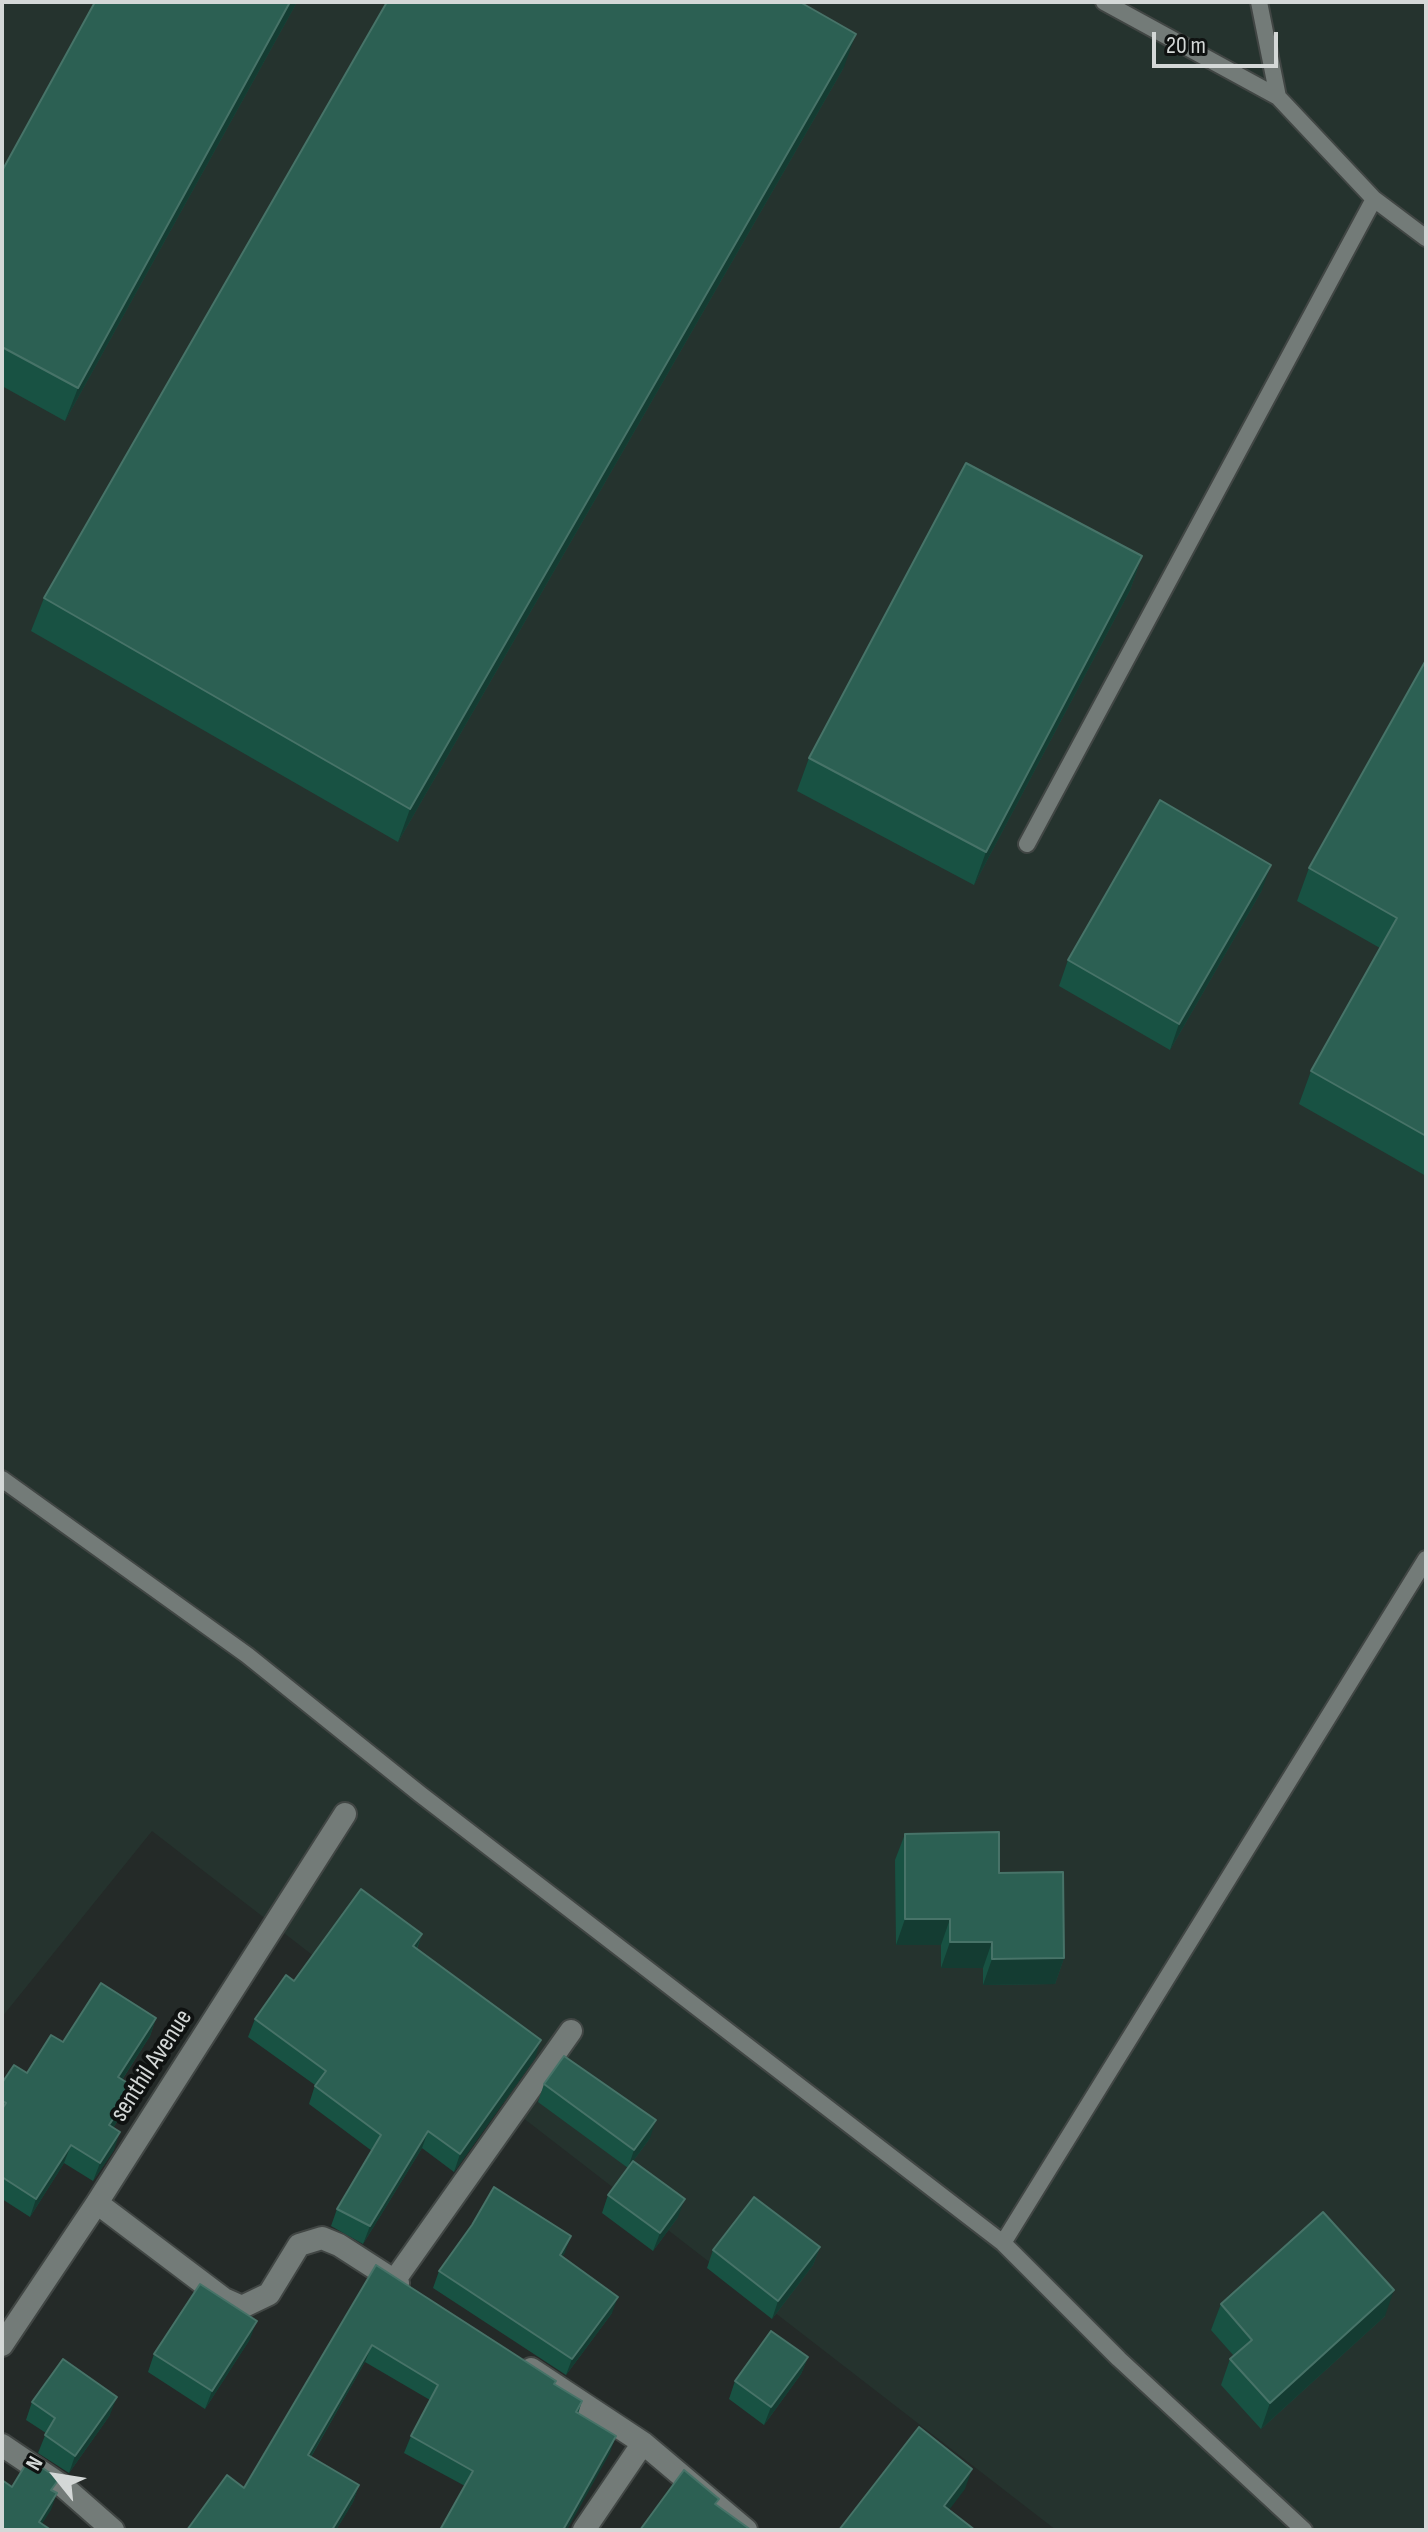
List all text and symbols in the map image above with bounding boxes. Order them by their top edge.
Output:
scale bar [1156,16,1282,66]
text: 20 m [1166,31,1206,60]
street label: senthil Avenue [104,2004,200,2128]
north arrow [16,2436,96,2516]
text: N [20,2452,49,2476]

